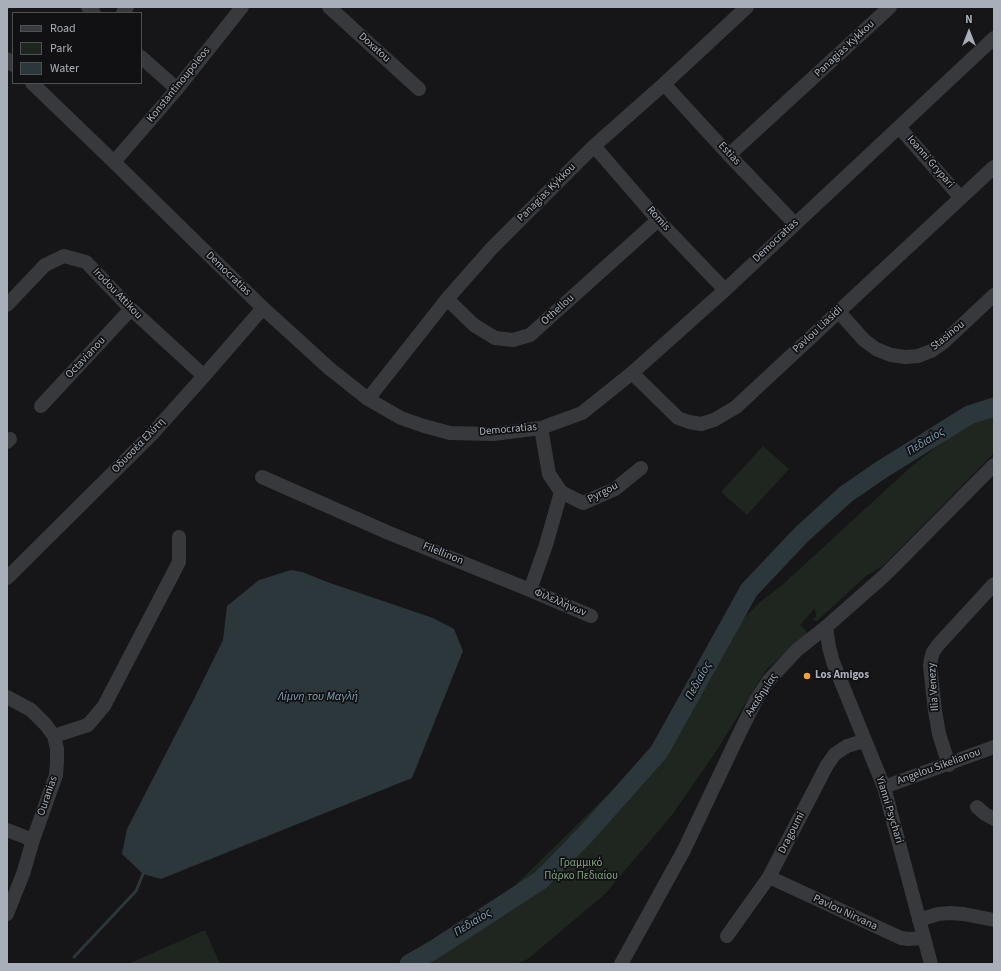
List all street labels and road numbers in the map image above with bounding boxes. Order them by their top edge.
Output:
street label: Panagias Kykkou [812,18,878,80]
street label: Doxatou [355,30,393,66]
street label: Konstantinoupoleos [145,45,213,125]
street label: Ioanni Grypari [904,133,956,191]
street label: Estias [715,140,743,168]
street label: Panagias Kykkou [515,161,579,225]
street label: Romis [644,204,672,234]
street label: Democratias [750,216,802,266]
street label: Democratias [203,249,253,299]
street label: Irodou Attikou [89,266,145,322]
street label: Othellou [539,292,577,328]
street label: Pavlou Liasidi [790,304,846,356]
street label: Stasinou [928,318,968,354]
street label: Octavianou [63,334,109,382]
street label: Οδυσσέα Ελύτη [109,416,169,476]
street label: Democratias [479,421,537,439]
street label: Pyrgou [586,480,620,506]
street label: Filellinon [421,540,465,568]
street label: Φιλελλήνων [532,586,588,620]
street label: Ilia Venezy [926,662,942,712]
street label: Ακαδημίας [743,671,781,719]
street label: Angelou Sikelianou [895,746,983,788]
street label: Ouranias [35,774,61,818]
street label: Yianni Psychari [873,775,905,845]
street label: Dragoumi [776,810,808,856]
street label: Pavlou Nirvana [811,892,879,934]

